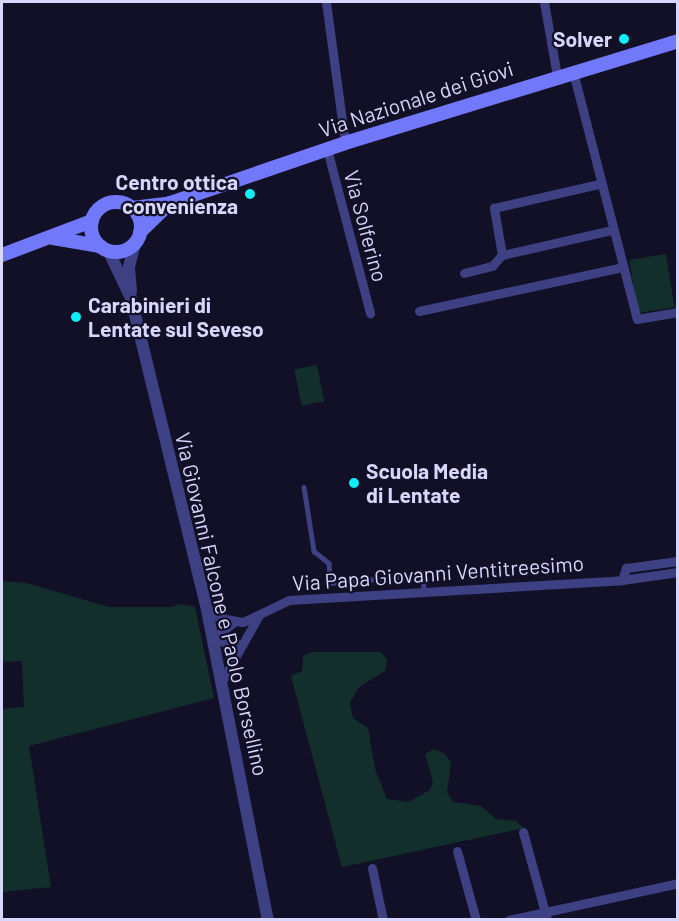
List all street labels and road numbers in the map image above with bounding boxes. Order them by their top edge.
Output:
street label: Via Nazionale dei Giovi [316,56,516,142]
street label: Via Solferino [339,167,393,285]
street label: Via Giovanni Falcone e Paolo Borsellino [170,430,274,778]
street label: Via Papa Giovanni Ventitreesimo [291,550,585,596]

